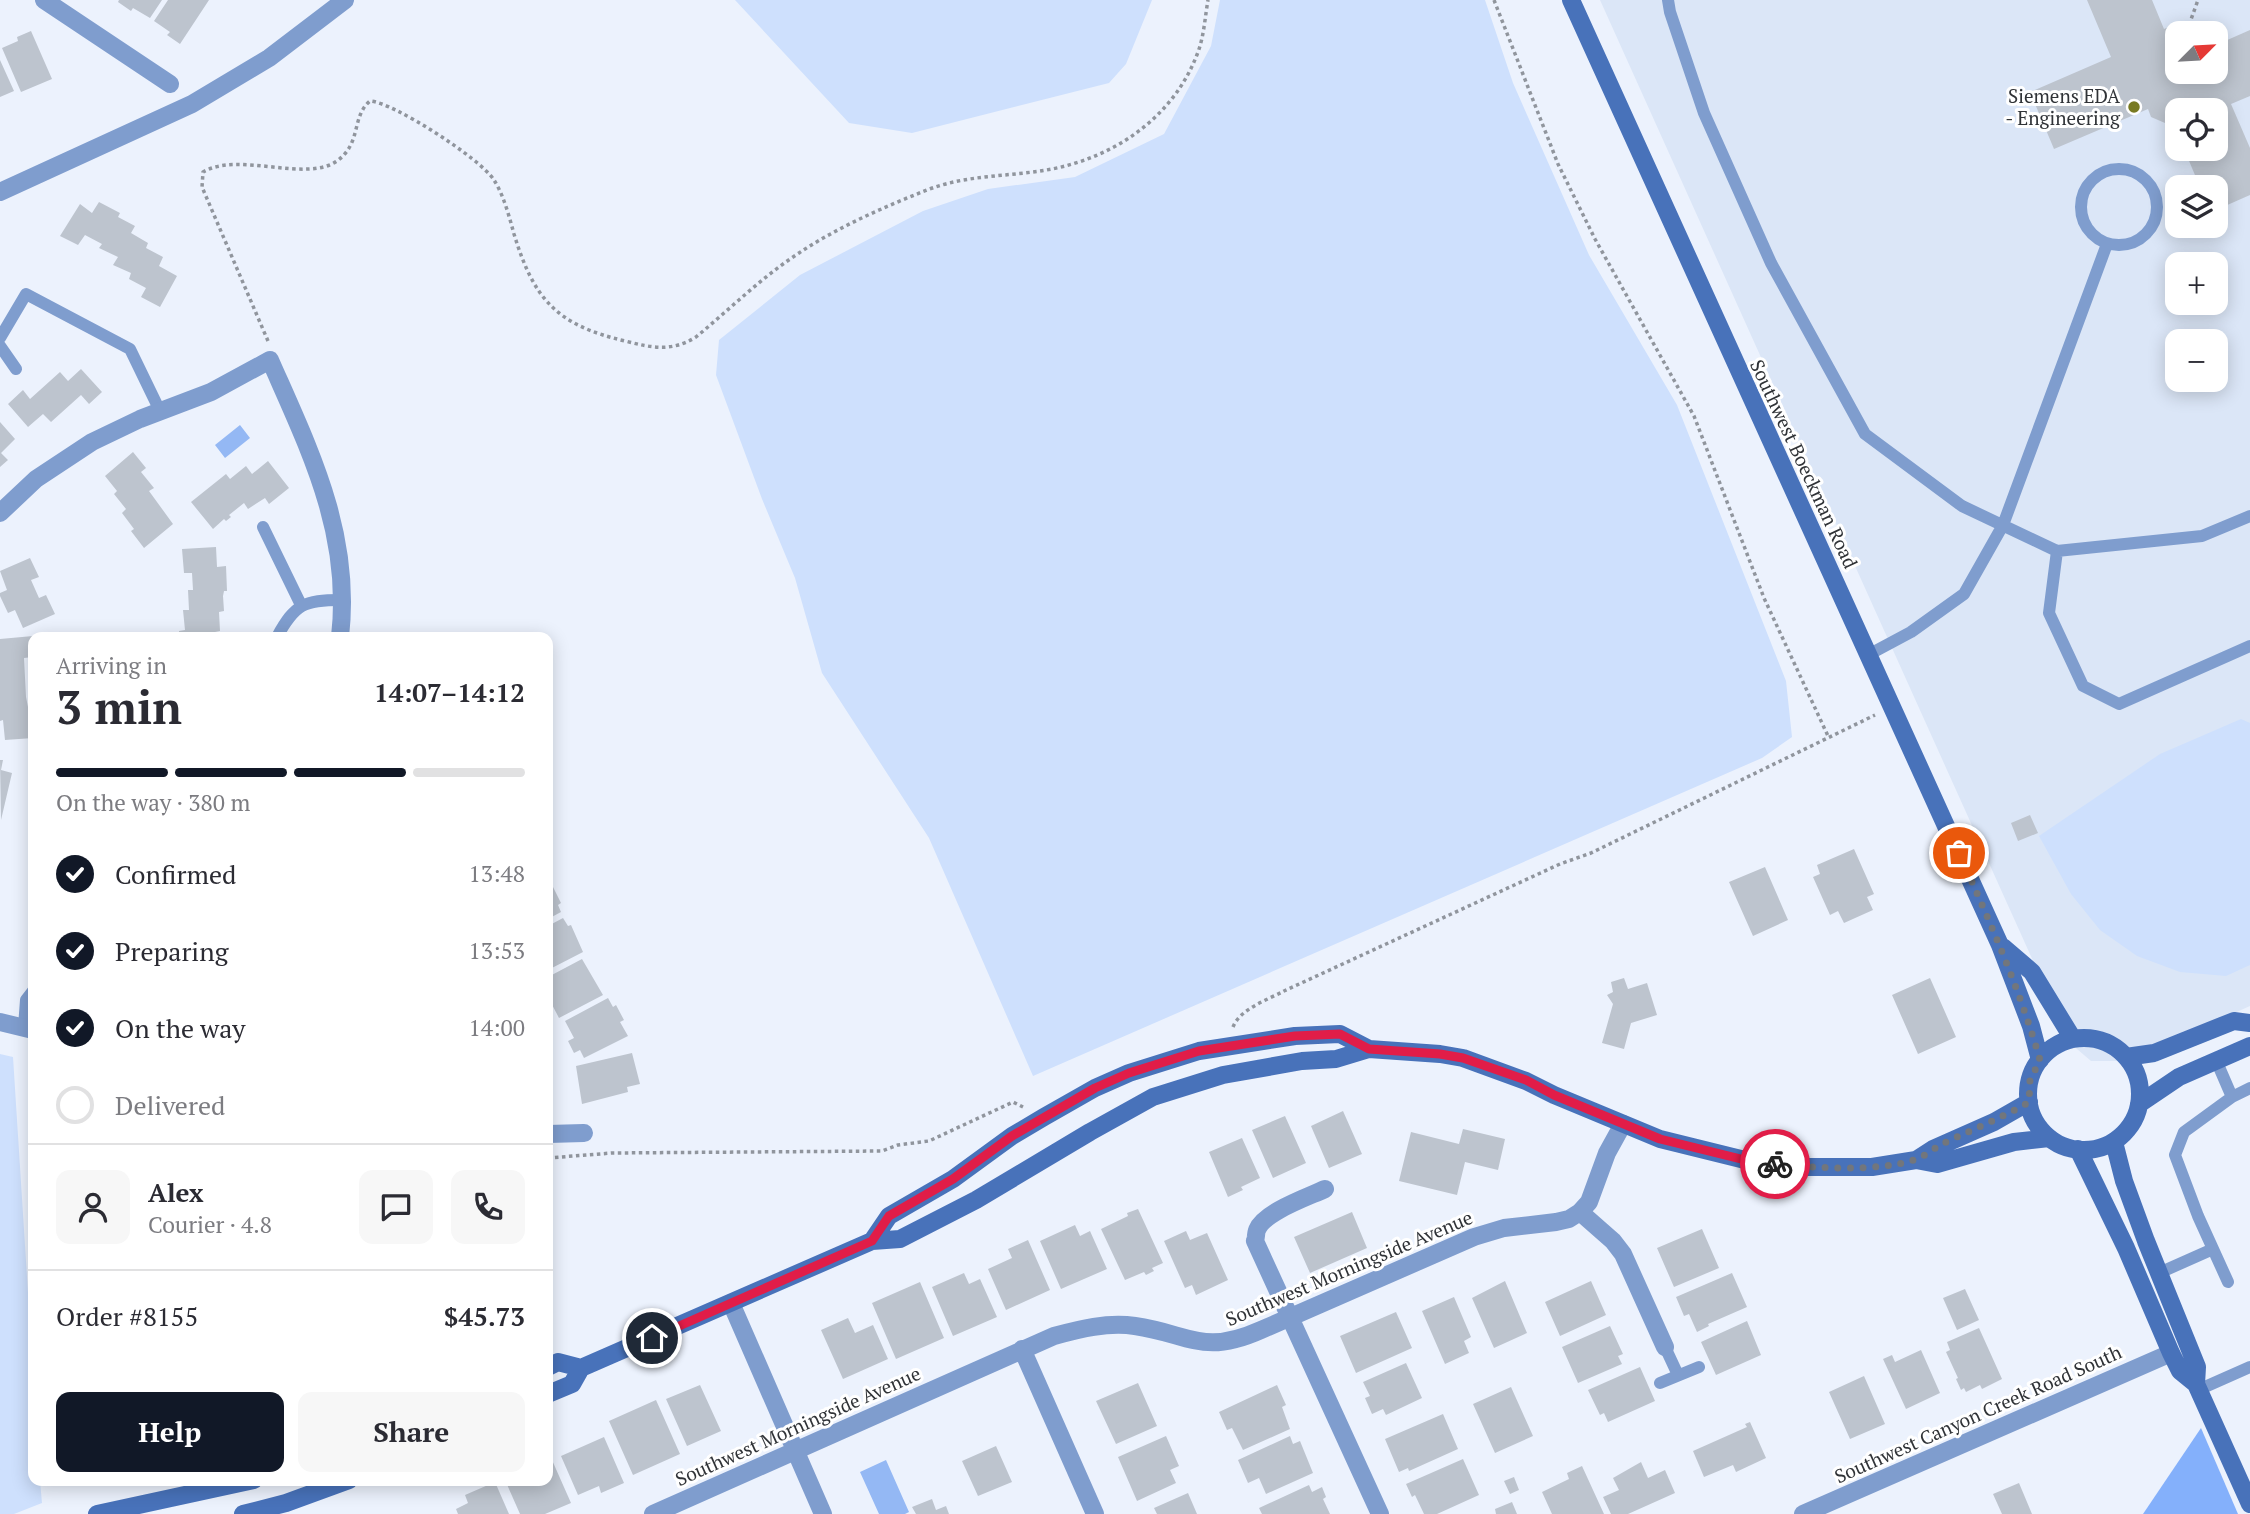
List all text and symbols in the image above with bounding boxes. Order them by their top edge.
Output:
north arrow [2165,21,2228,84]
map controls [2165,21,2228,392]
place label: Siemens EDA - Engineering [2005,83,2121,130]
button: locate [2165,98,2228,161]
marker: Siemens EDA - Engineering [2126,99,2142,115]
button: layers [2165,175,2228,238]
button: + [2165,252,2228,315]
button: − [2165,329,2228,392]
street label: Southwest Boeckman Road [1745,355,1864,573]
text: Arriving in [56,650,167,681]
text: 14:07–14:12 [374,675,525,709]
text: 3 min [56,676,182,737]
text: On the way · 380 m [56,787,250,818]
pin [1929,823,1989,883]
icon: bag [1940,834,1978,872]
icon: check [56,855,94,893]
text: Confirmed [115,857,236,891]
text: 13:48 [468,858,525,889]
icon: check [56,932,94,970]
text: Preparing [115,934,228,968]
text: 13:53 [468,935,525,966]
icon: check [56,1009,94,1047]
text: On the way [115,1011,246,1045]
text: 14:00 [468,1012,525,1043]
text: Delivered [115,1088,225,1122]
courier [1740,1129,1810,1199]
icon: bike [1756,1145,1794,1183]
button: person [56,1170,130,1244]
button: chat [359,1170,433,1244]
button: phone [451,1170,525,1244]
text: Alex [148,1175,204,1209]
street label: Southwest Morningside Avenue [1222,1204,1476,1331]
text: Courier · 4.8 [148,1209,272,1240]
text: Order #8155 [56,1299,198,1333]
text: $45.73 [444,1299,525,1333]
pin [622,1308,682,1368]
icon: home [633,1319,671,1357]
street label: Southwest Canyon Creek Road South [1830,1339,2125,1488]
street label: Southwest Morningside Avenue [671,1360,924,1491]
button: Help [56,1392,284,1472]
button: Share [298,1392,525,1472]

